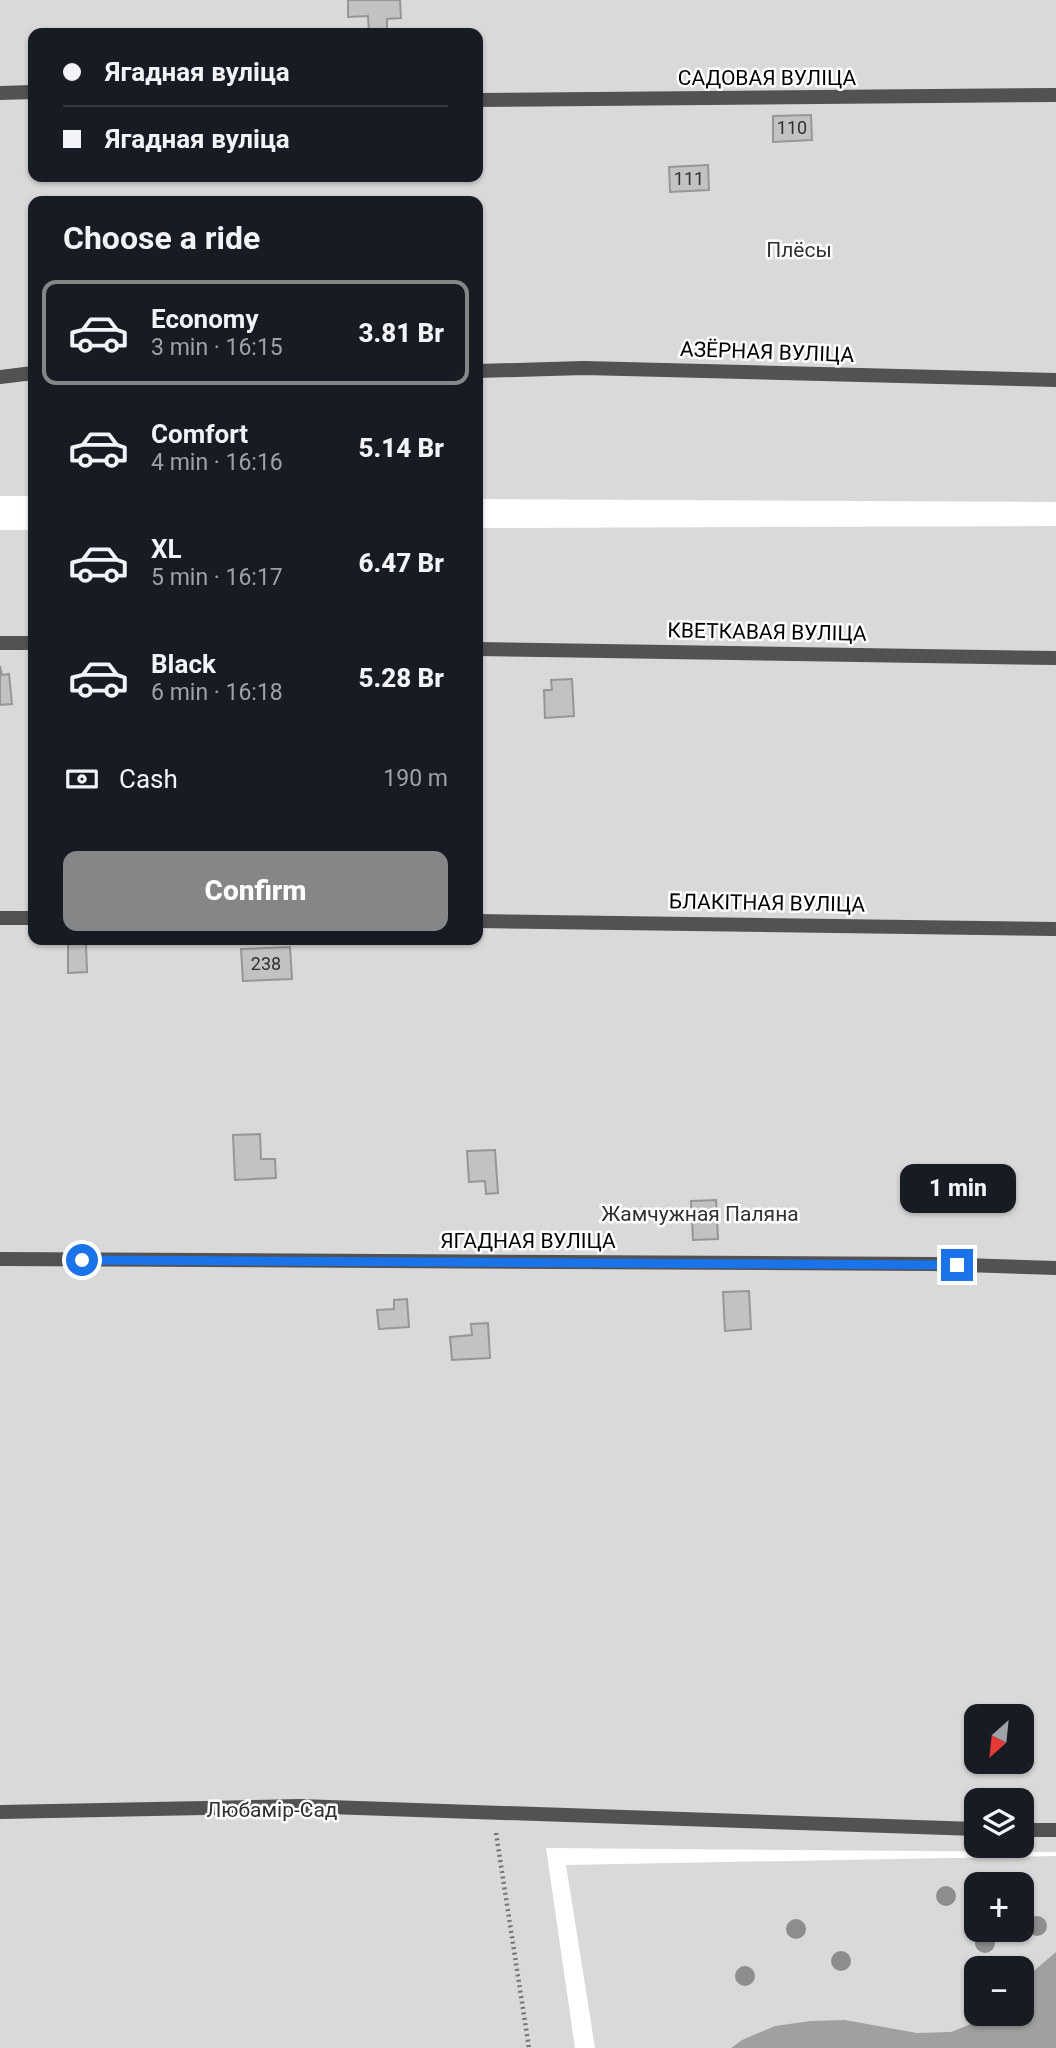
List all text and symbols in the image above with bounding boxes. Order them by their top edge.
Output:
text: Ягадная вуліца [105,57,290,87]
street label: САДОВАЯ ВУЛІЦА [678,66,856,90]
house number: 110 [777,117,807,138]
text: Ягадная вуліца [105,124,290,154]
house number: 111 [674,168,704,189]
text: Choose a ride [63,219,260,257]
park label: Плёсы [766,238,832,262]
icon: car [67,301,130,364]
text: Economy [151,304,258,334]
text: 3.81 Br [358,318,444,348]
text: 3 min · 16:15 [151,334,283,361]
street label: АЗЁРНАЯ ВУЛІЦА [680,337,855,367]
icon: car [67,416,130,479]
text: Comfort [151,419,248,449]
text: 5.14 Br [358,433,444,463]
text: 4 min · 16:16 [151,449,283,476]
icon: car [67,531,130,594]
text: XL [151,534,182,564]
text: 6.47 Br [358,548,444,578]
text: 5 min · 16:17 [151,564,283,591]
street label: КВЕТКАВАЯ ВУЛІЦА [667,618,867,646]
icon: car [67,646,130,709]
text: Black [151,649,216,679]
text: 5.28 Br [358,663,444,693]
text: 6 min · 16:18 [151,679,283,706]
icon: cash [63,760,101,798]
text: Cash [119,764,178,794]
text: 190 m [383,765,448,792]
button: Confirm [63,851,448,931]
street label: БЛАКІТНАЯ ВУЛІЦА [669,889,866,917]
house number: 238 [251,953,281,974]
callout: 1 min [899,1164,1015,1212]
text: 1 min [929,1175,987,1202]
park label: Жамчужная Паляна [601,1202,799,1226]
street label: ЯГАДНАЯ ВУЛІЦА [440,1229,616,1253]
route start [66,1244,98,1276]
route end [941,1249,973,1281]
north arrow [964,1704,1034,1774]
map controls [964,1704,1034,2026]
button: layers [964,1788,1034,1858]
park label: Любамір-Сад [206,1798,338,1822]
button: + [964,1872,1034,1942]
button: − [964,1956,1034,2026]

